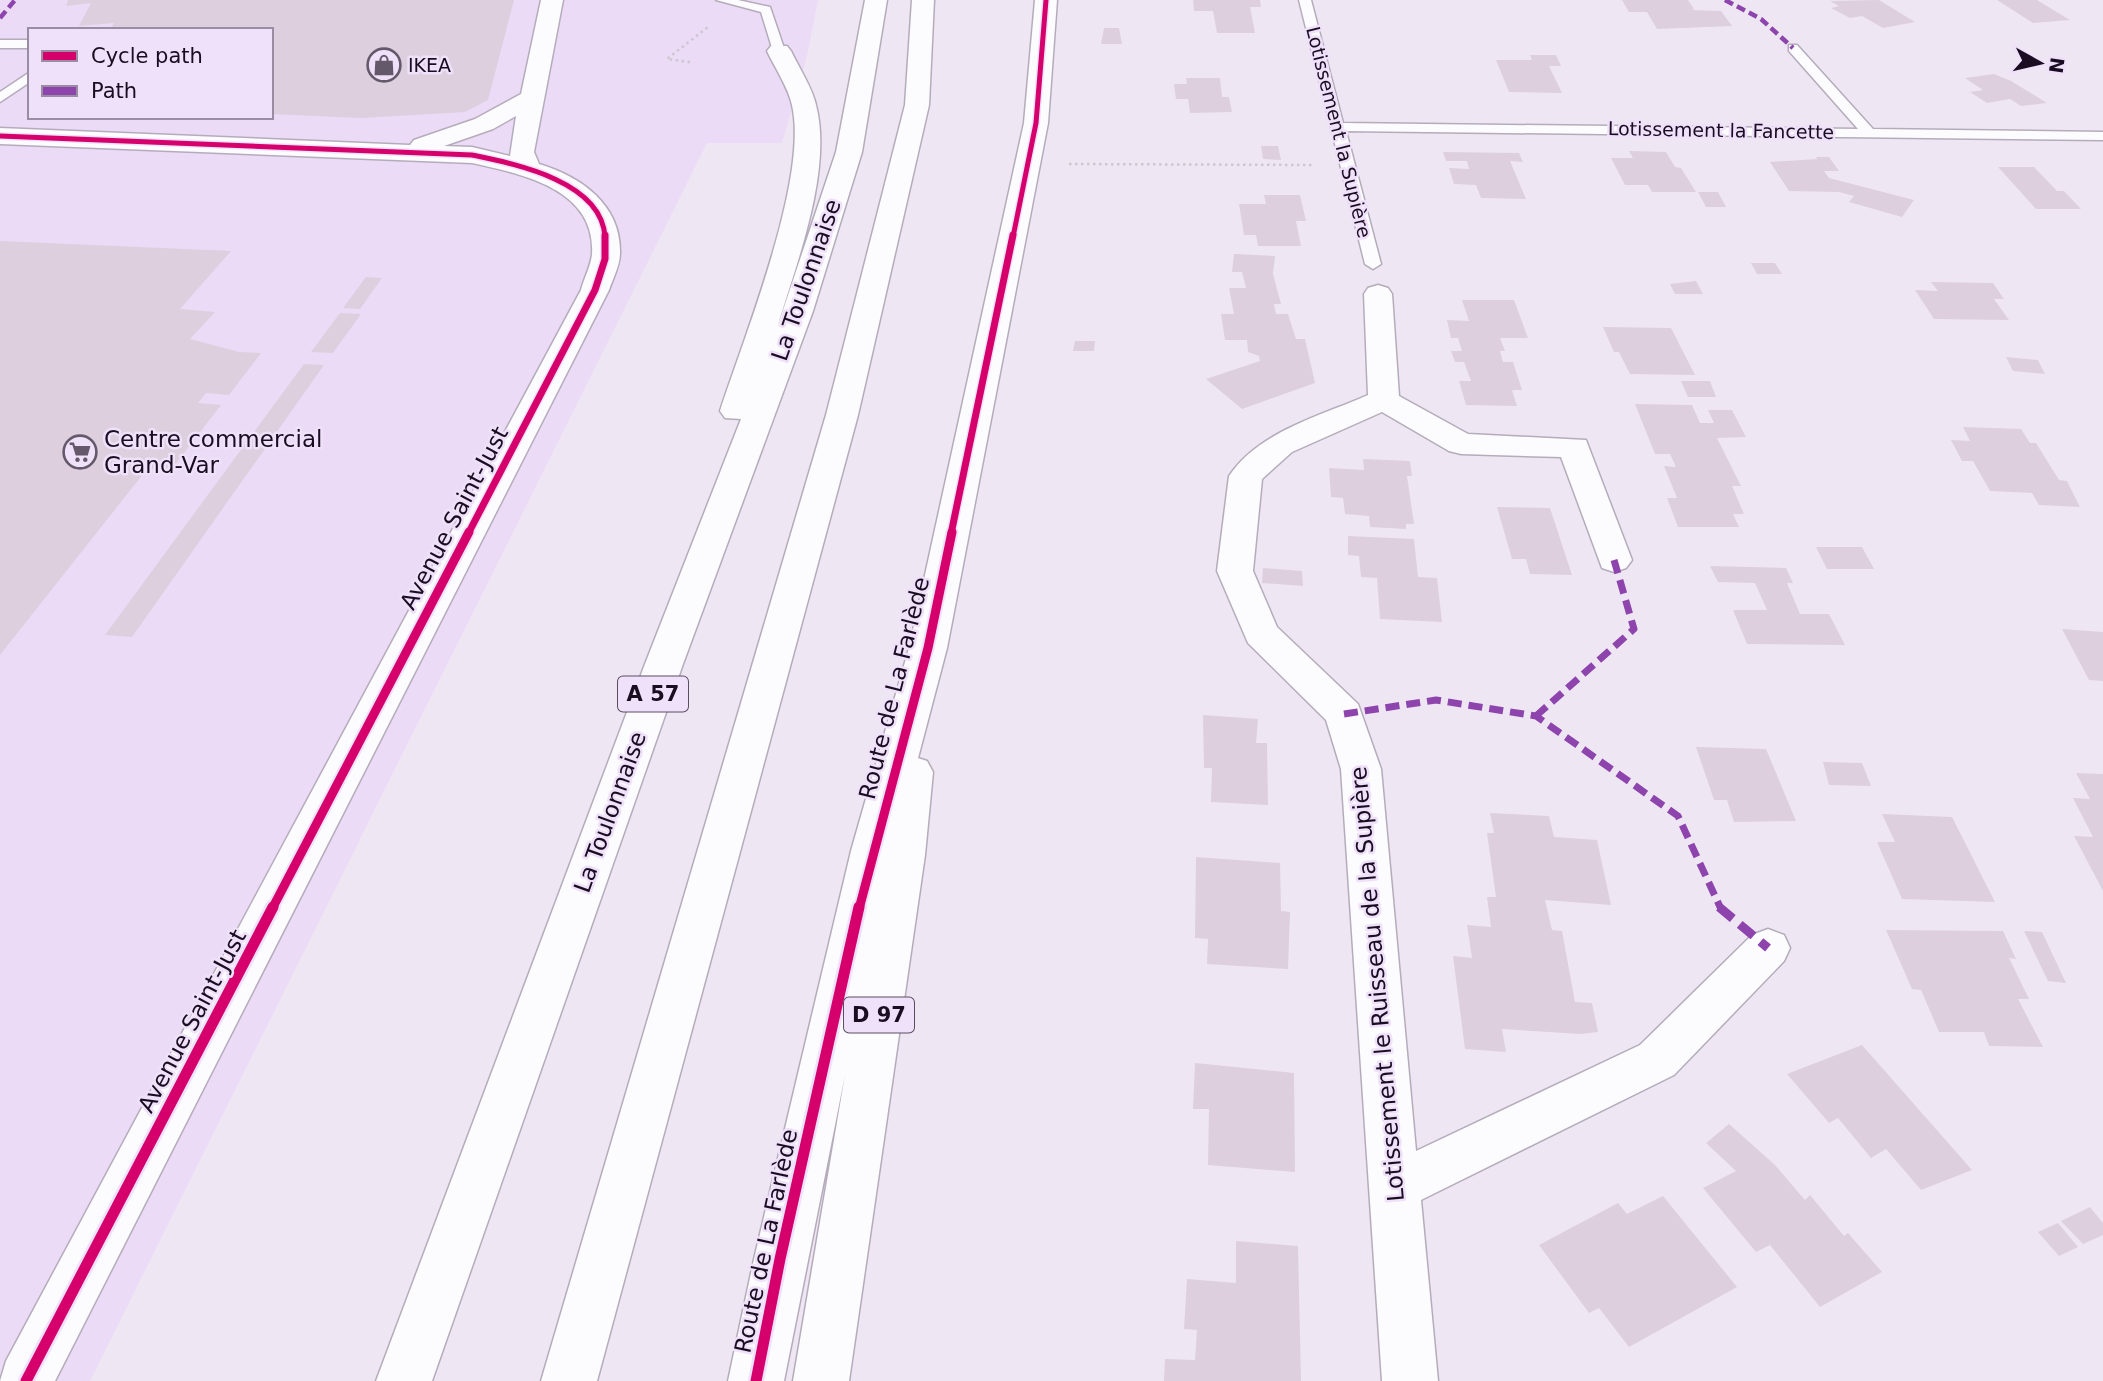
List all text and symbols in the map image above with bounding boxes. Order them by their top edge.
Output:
street label: Lotissement la Supière [1302,24,1376,240]
legend [28,28,273,119]
north arrow [2005,28,2075,98]
text: Cycle path [91,44,203,68]
shop icon: IKEA [365,46,403,84]
place label: IKEA [408,54,451,76]
text: N [2045,56,2069,75]
text: Path [91,79,137,103]
street label: Lotissement la Fancette [1608,117,1834,143]
street label: La Toulonnaise [766,196,846,364]
street label: Avenue Saint-Just [395,422,513,614]
place label: Centre commercial Grand-Var [104,426,322,478]
supermarket icon: Centre commercial Grand-Var [61,433,99,471]
street label: Route de La Farlède [854,574,934,802]
road number: A 57 [618,676,688,712]
street label: La Toulonnaise [569,728,651,896]
street label: Lotissement le Ruisseau de la Supière [1345,765,1409,1203]
street label: Avenue Saint-Just [133,925,251,1117]
road number: D 97 [844,998,914,1032]
street label: Route de La Farlède [730,1127,802,1355]

